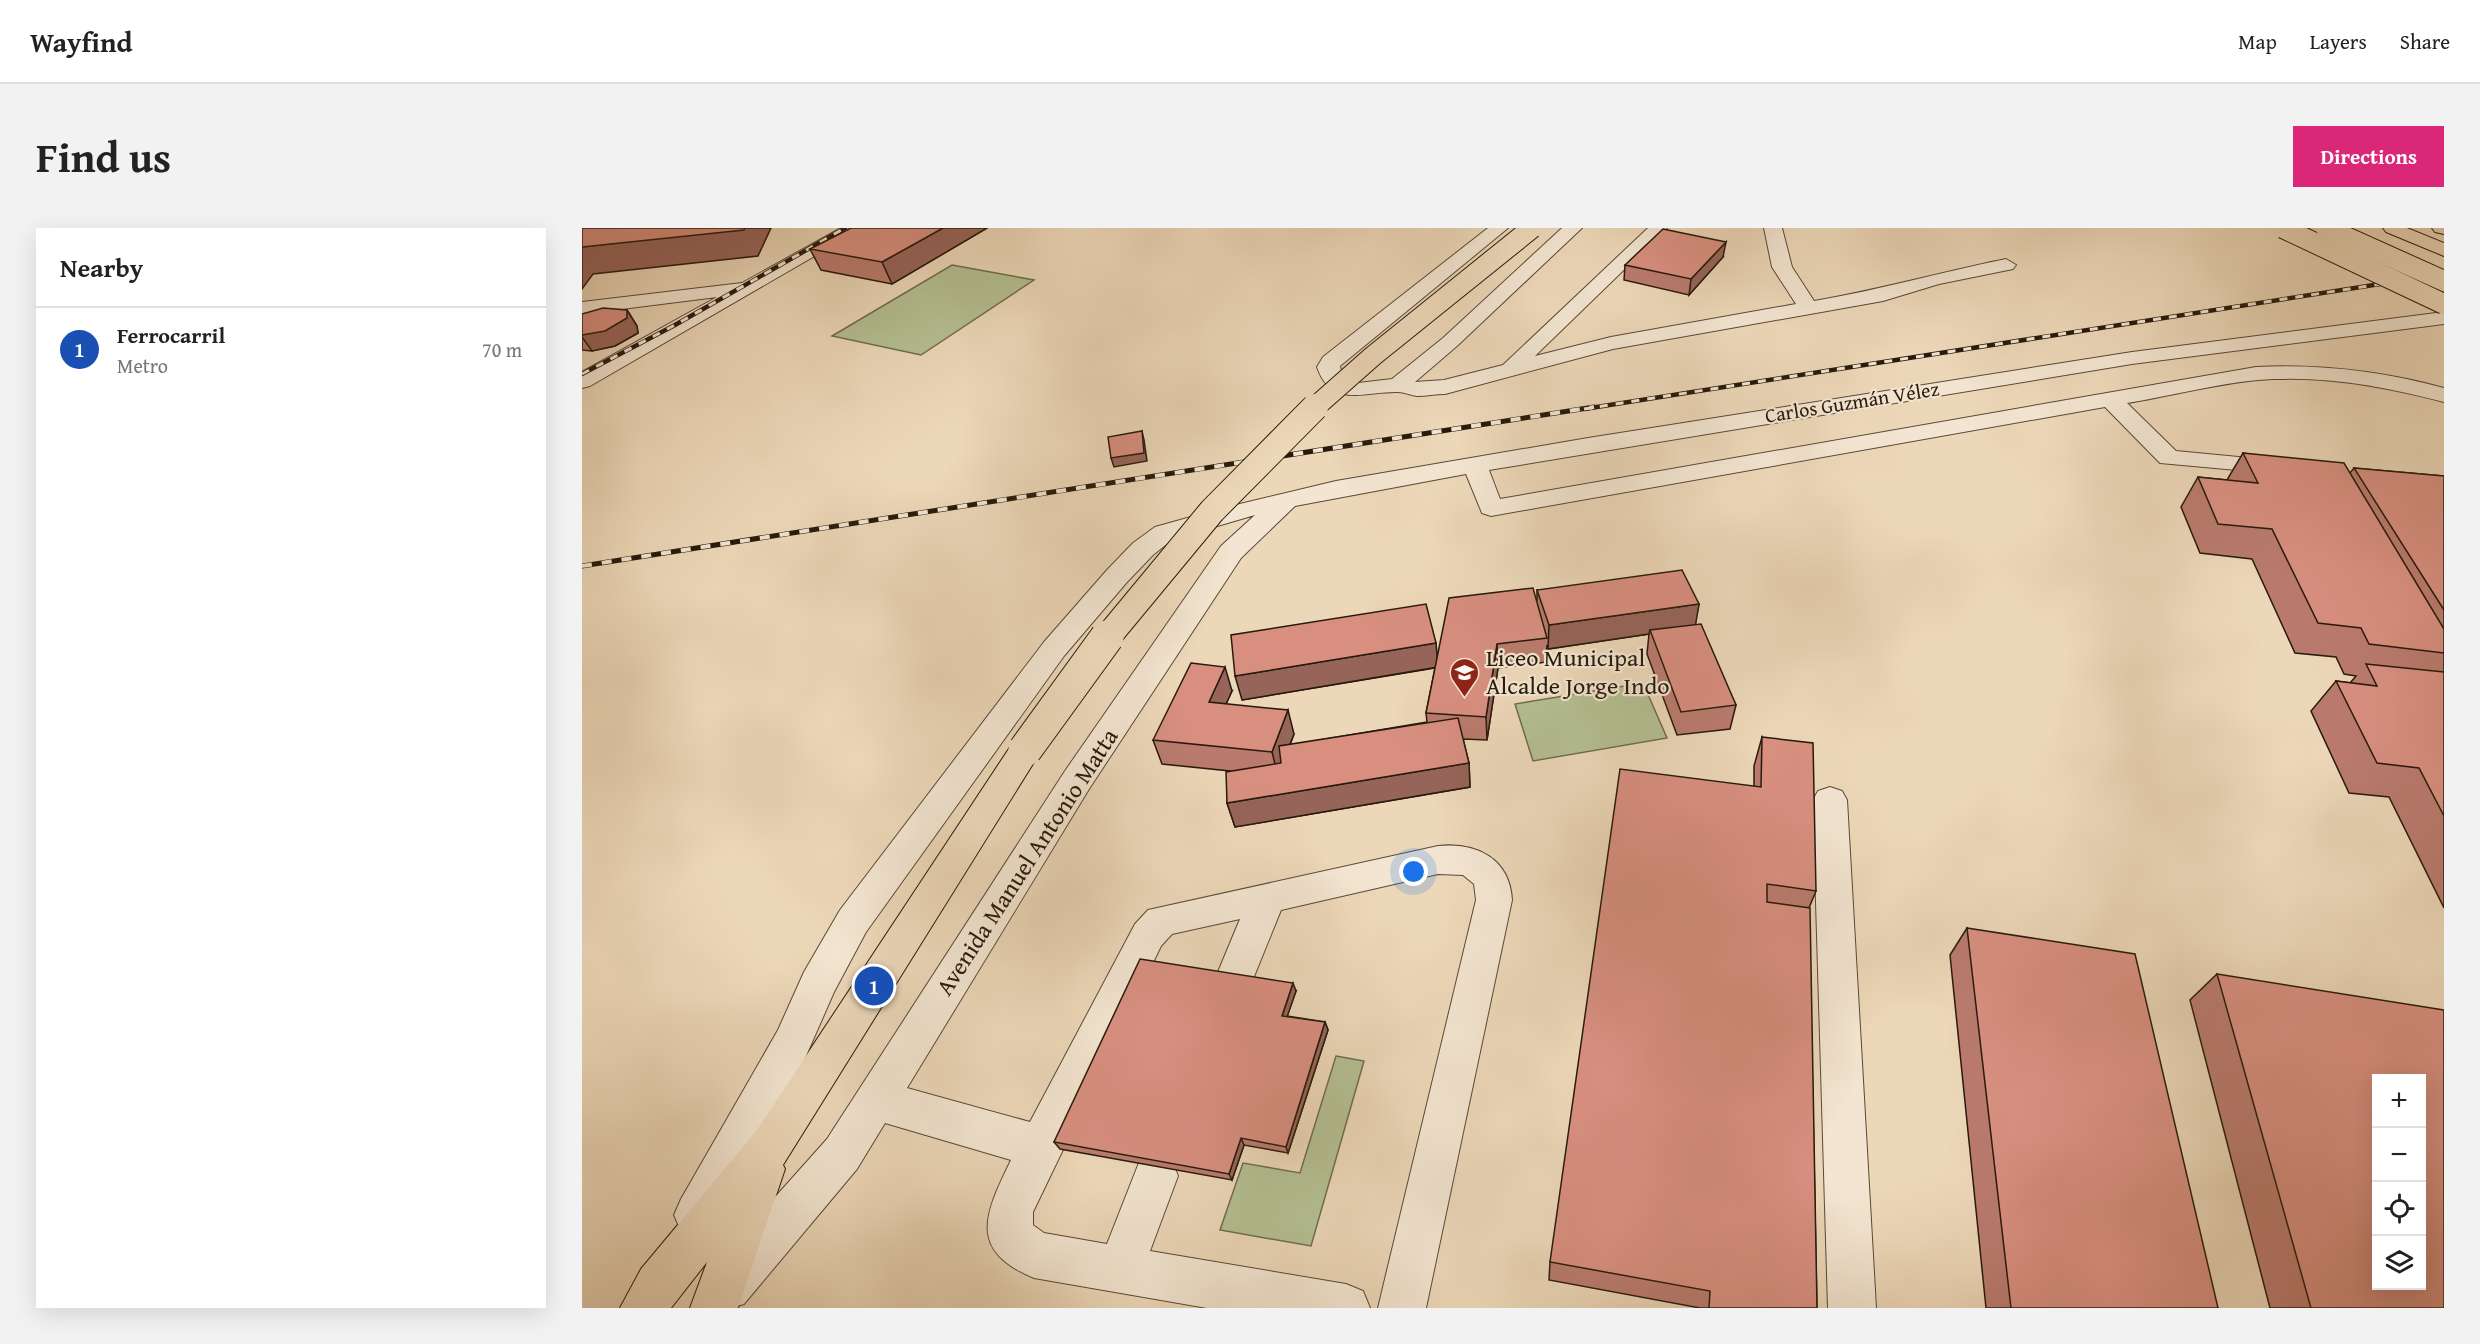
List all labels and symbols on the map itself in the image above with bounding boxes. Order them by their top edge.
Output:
street label: Carlos Guzmán Vélez [1763,373,1941,430]
place label: Liceo Municipal Alcalde Jorge Indo [1486,640,1669,703]
school or university icon: Liceo Municipal Alcalde Jorge Indo [1449,656,1481,698]
street label: Avenida Manuel Antonio Matta [927,721,1127,1002]
your location [1399,857,1428,886]
pin: 1 [854,964,894,1008]

